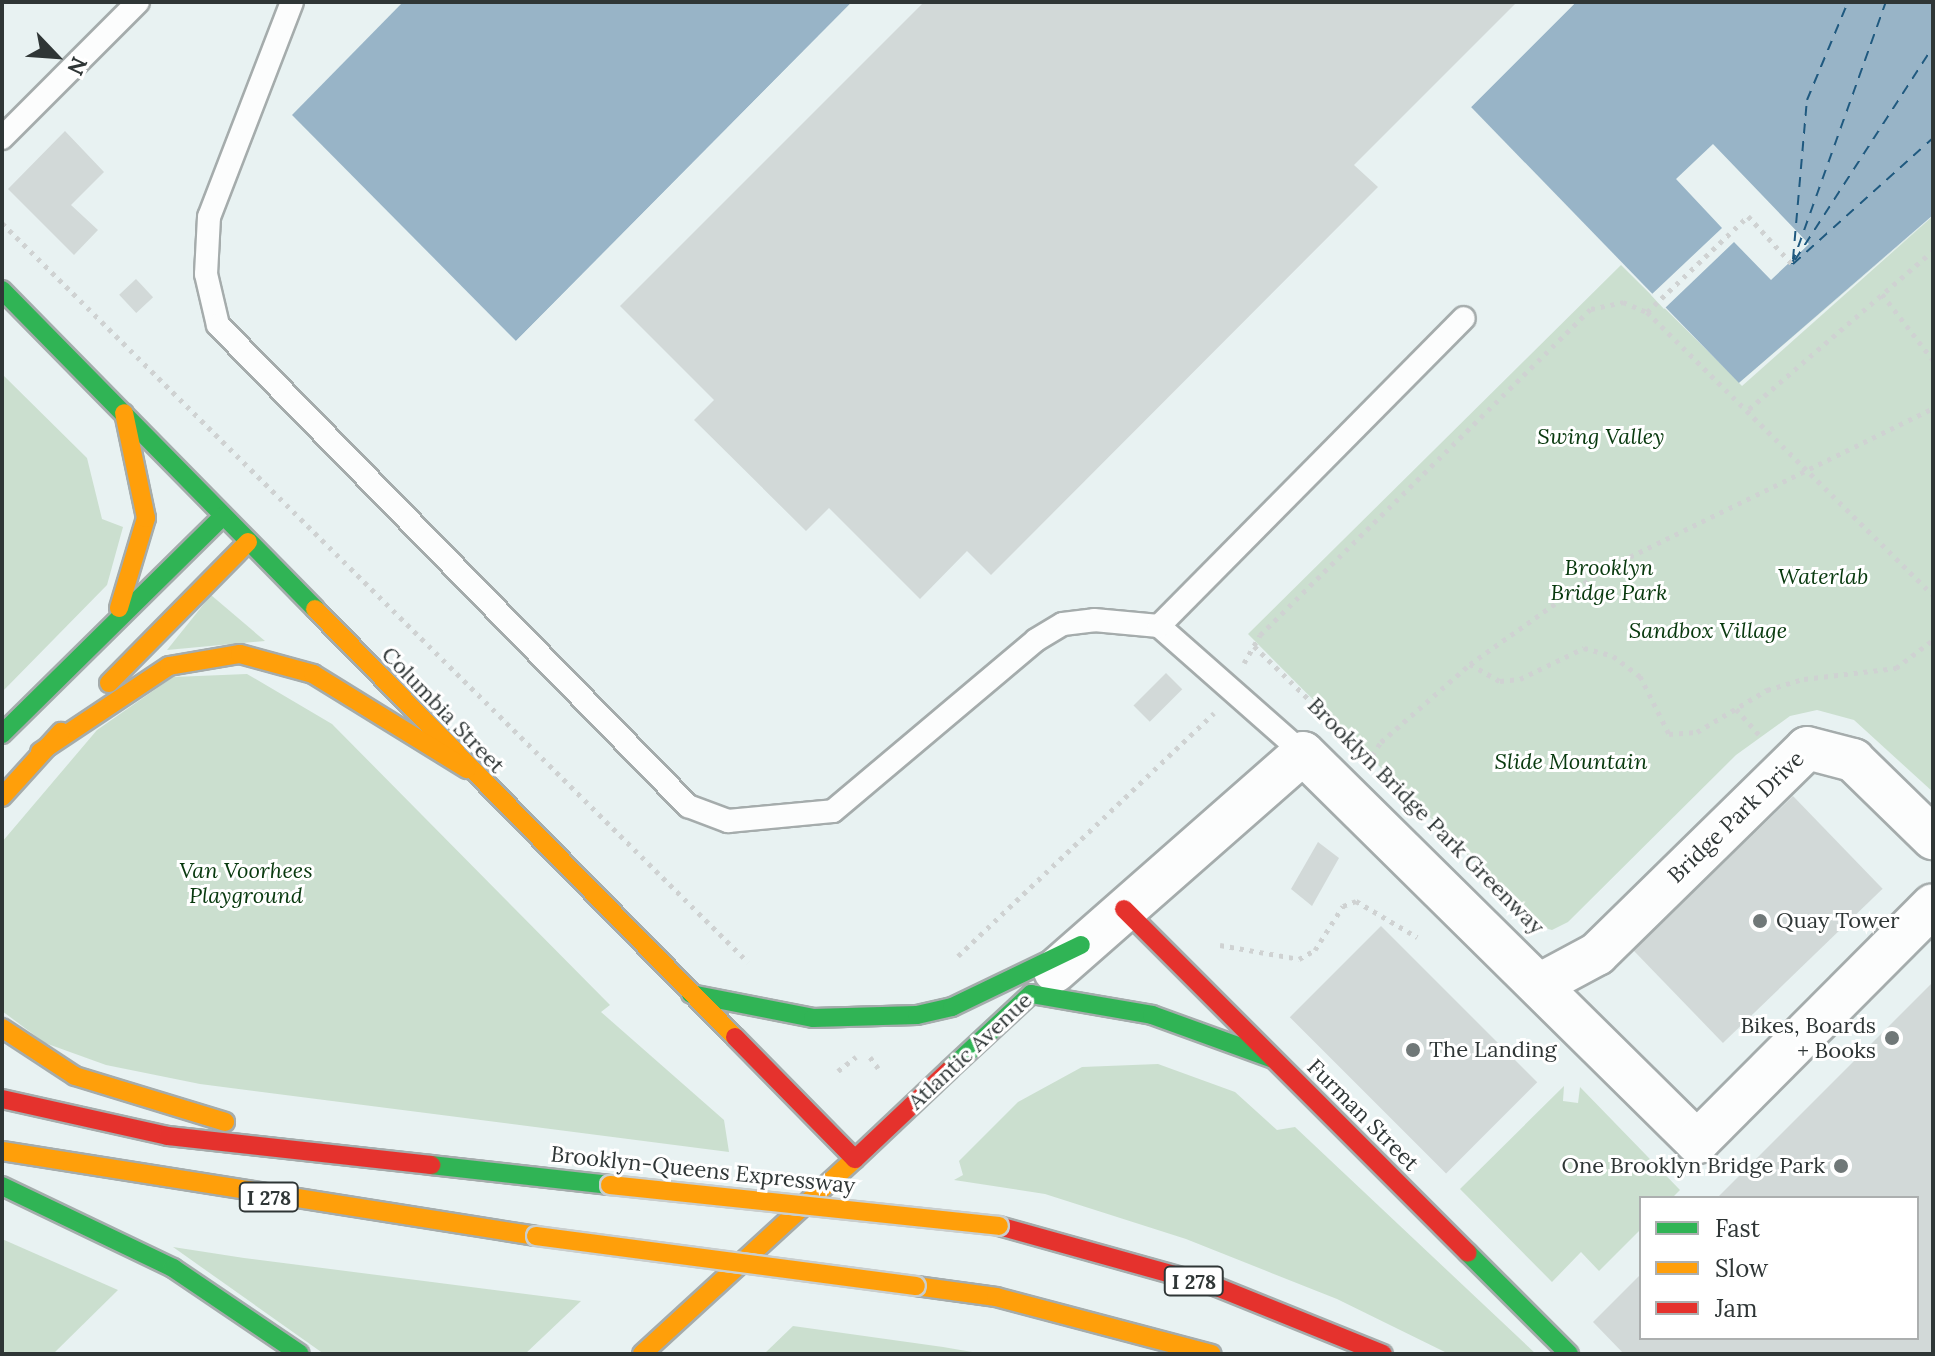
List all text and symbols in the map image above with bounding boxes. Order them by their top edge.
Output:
north arrow [16,16,96,96]
text: N [61,53,94,80]
park label: Swing Valley [1537,424,1665,450]
park label: Brooklyn Bridge Park [1551,554,1667,606]
park label: Waterlab [1778,564,1868,590]
park label: Sandbox Village [1629,618,1787,644]
street label: Columbia Street [376,641,510,779]
street label: Brooklyn Bridge Park Greenway [1302,692,1550,940]
street label: Bridge Park Drive [1663,745,1809,889]
park label: Slide Mountain [1495,749,1647,775]
park label: Van Voorhees Playground [179,857,313,908]
place label: Quay Tower [1776,908,1900,934]
marker: Quay Tower [1751,912,1769,930]
street label: Atlantic Avenue [903,987,1037,1115]
place label: Bikes, Boards + Books [1741,1012,1876,1064]
marker: Bikes, Boards + Books [1883,1029,1901,1047]
place label: The Landing [1429,1037,1557,1063]
marker: The Landing [1404,1041,1422,1059]
street label: Furman Street [1302,1054,1424,1176]
street label: Brooklyn-Queens Expressway [549,1141,857,1199]
place label: One Brooklyn Bridge Park [1561,1153,1825,1179]
marker: One Brooklyn Bridge Park [1832,1157,1850,1175]
road number: I 278 [237,1181,301,1213]
legend [1639,1196,1919,1340]
text: Fast [1715,1213,1760,1244]
text: Slow [1715,1253,1768,1284]
road number: I 278 [1162,1265,1226,1297]
text: Jam [1715,1293,1757,1324]

